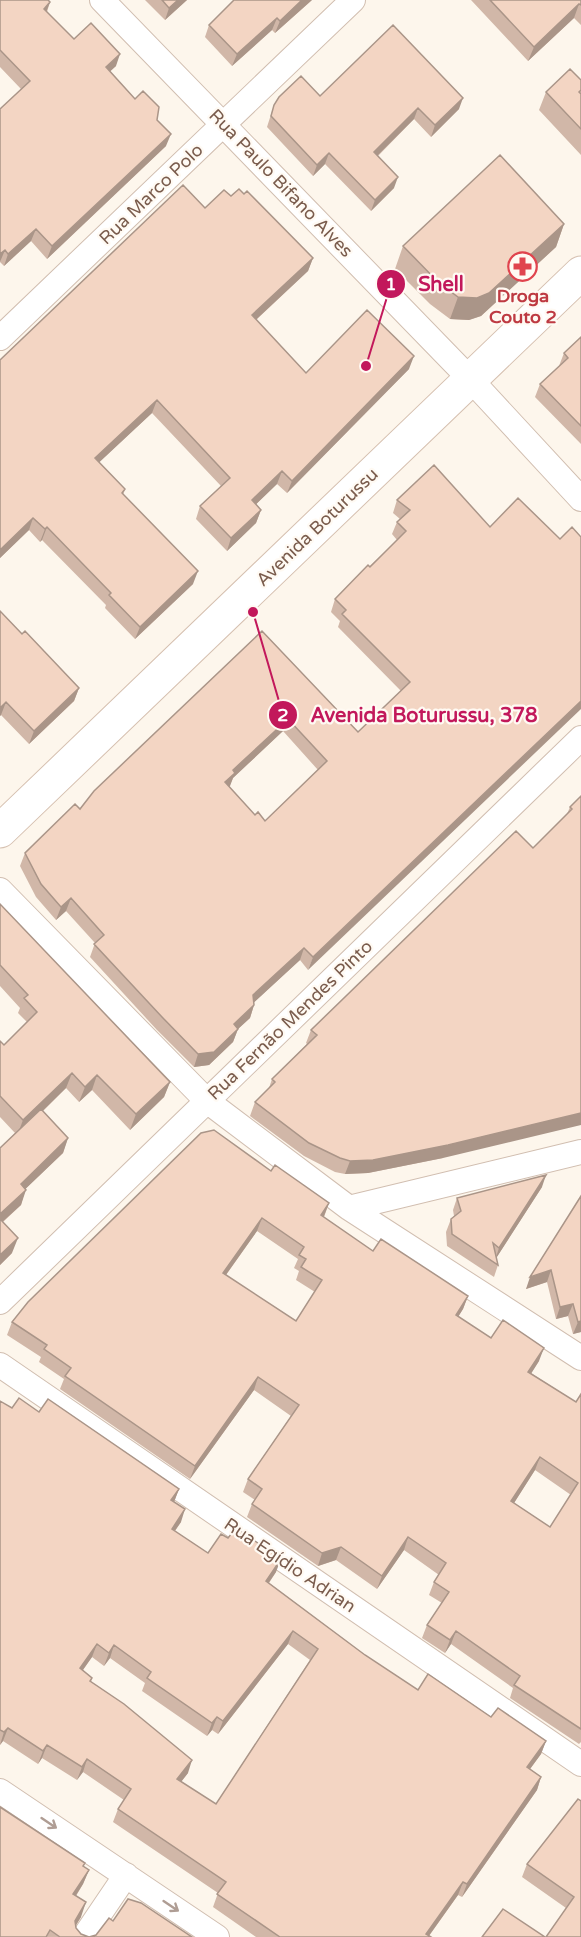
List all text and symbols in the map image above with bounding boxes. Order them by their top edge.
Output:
street label: Rua Paulo Bifano Alves [205,104,357,262]
street label: Rua Marco Polo [94,139,208,249]
pharmacy icon: Droga Couto 2 [507,251,539,283]
callout: Shell [376,265,476,303]
text: 1 [385,273,397,295]
text: Shell [418,273,464,297]
place label: Droga Couto 2 [489,285,557,328]
street label: Avenida Boturussu [251,463,383,591]
callout: Avenida Boturussu, 378 [268,696,549,734]
text: 2 [277,704,289,726]
text: Avenida Boturussu, 378 [310,704,538,728]
street label: Rua Fernão Mendes Pinto [203,935,377,1105]
street label: Rua Egídio Adrian [220,1513,360,1617]
one-way arrow [40,1817,56,1829]
one-way arrow [162,1900,179,1912]

